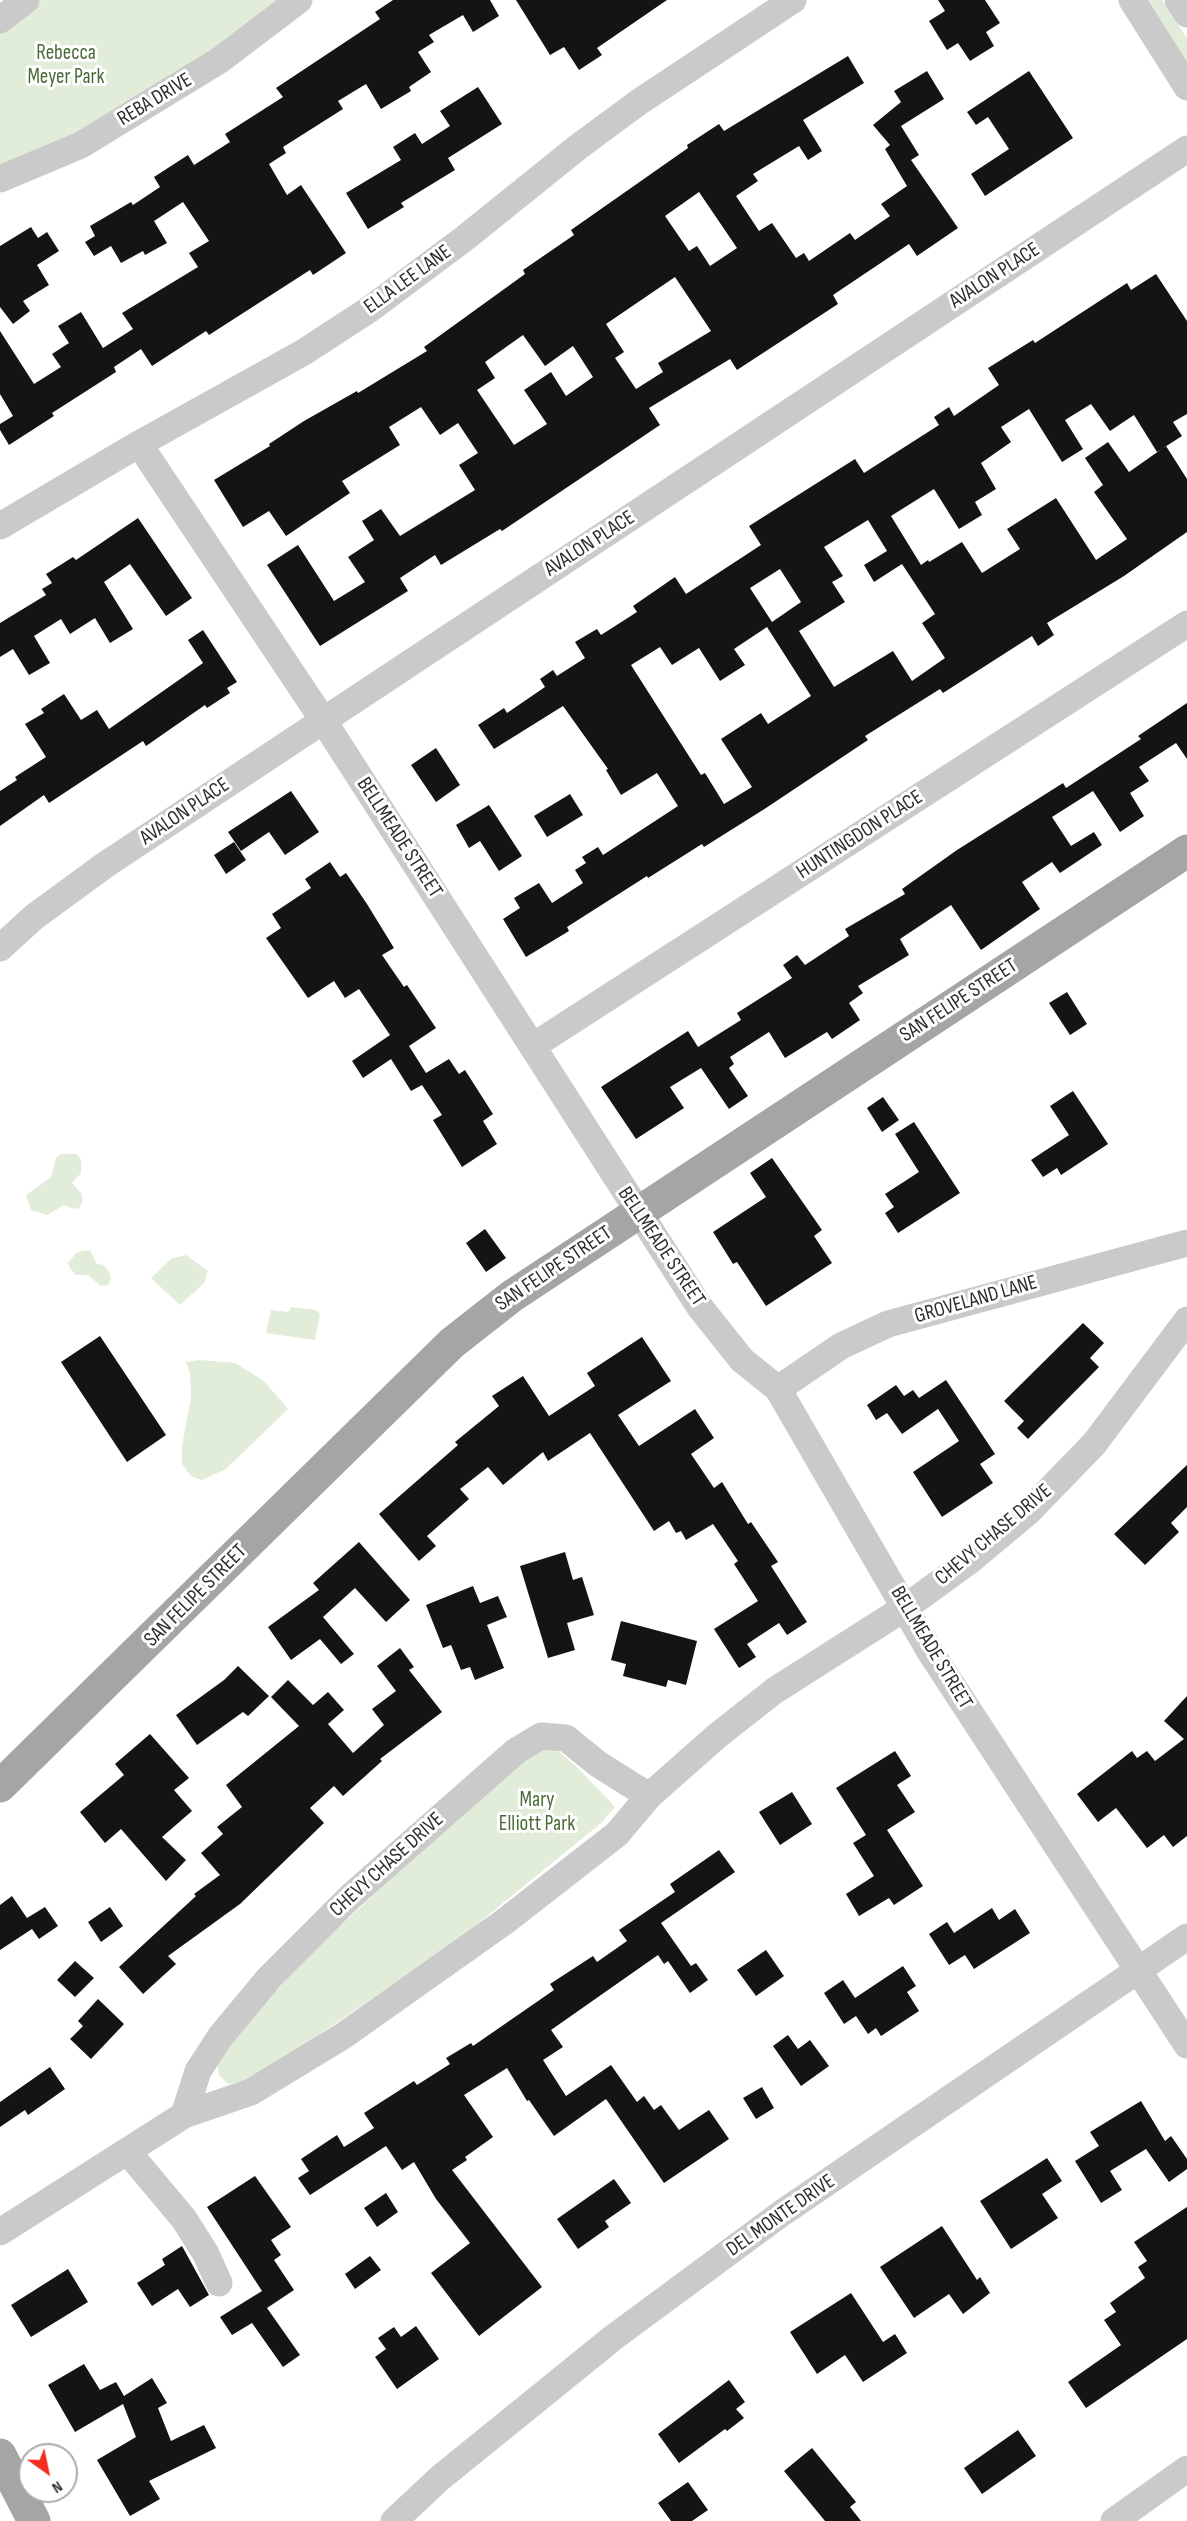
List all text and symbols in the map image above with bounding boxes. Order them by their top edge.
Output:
park label: Rebecca Meyer Park [27,41,105,91]
street label: REBA DRIVE [113,68,197,132]
street label: AVALON PLACE [945,238,1045,314]
street label: ELLA LEE LANE [360,240,456,320]
street label: AVALON PLACE [540,506,640,582]
street label: AVALON PLACE [135,773,235,851]
street label: BELLMEADE STREET [351,773,447,903]
street label: HUNTINGDON PLACE [792,785,928,885]
street label: SAN FELIPE STREET [896,954,1022,1048]
street label: BELLMEADE STREET [612,1182,710,1312]
street label: SAN FELIPE STREET [491,1221,617,1317]
street label: GROVELAND LANE [912,1271,1040,1329]
street label: CHEVY CHASE DRIVE [931,1479,1057,1591]
street label: SAN FELIPE STREET [139,1539,253,1653]
street label: BELLMEADE STREET [884,1582,978,1714]
park label: Mary Elliott Park [499,1788,575,1838]
street label: CHEVY CHASE DRIVE [325,1807,449,1923]
street label: DEL MONTE DRIVE [722,2169,840,2263]
north arrow [18,2443,78,2503]
text: N [48,2477,66,2497]

